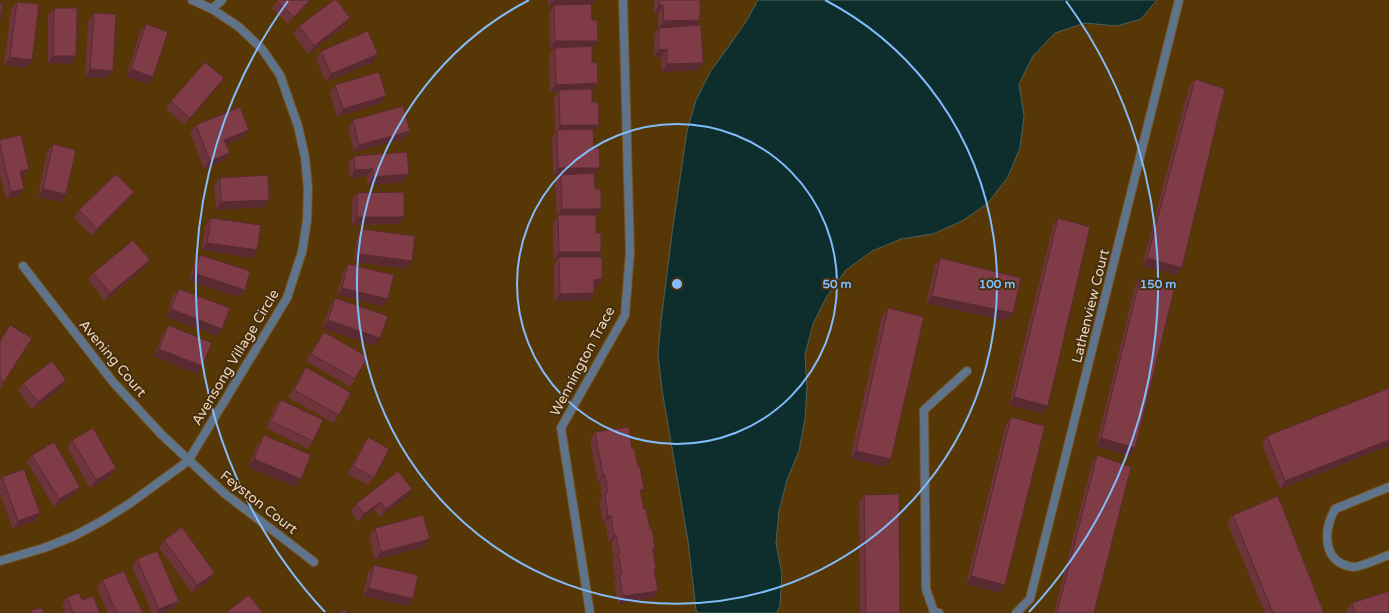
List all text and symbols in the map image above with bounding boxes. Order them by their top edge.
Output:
street label: Lathenview Court [1068,247,1113,365]
centre of rings [670,277,684,291]
text: 50 m [822,277,852,291]
text: 100 m [979,277,1015,291]
text: 150 m [1140,277,1176,291]
street label: Avensong Village Circle [188,286,283,428]
street label: Wennington Trace [546,304,619,419]
street label: Avening Court [75,316,150,401]
street label: Feyston Court [217,467,301,538]

